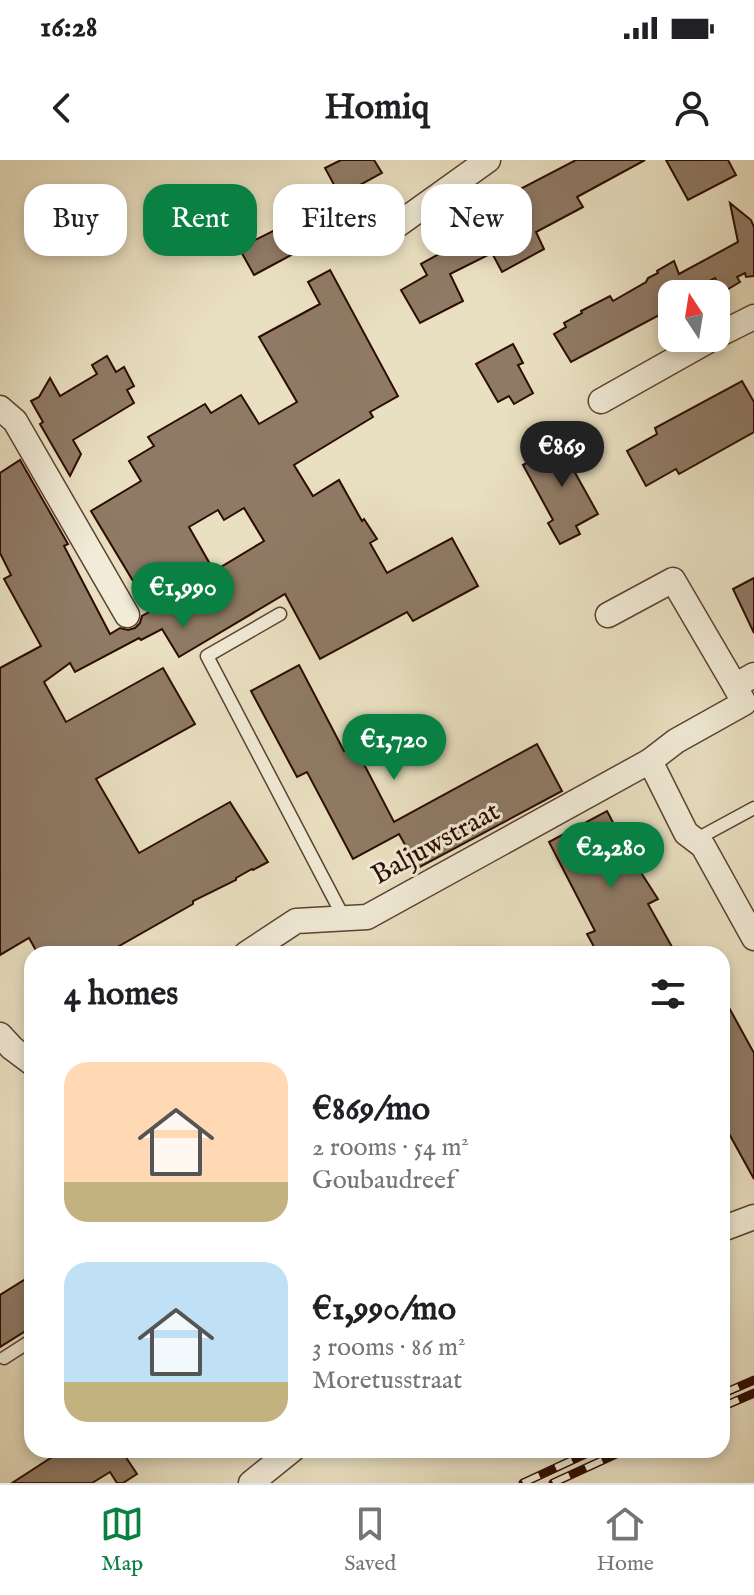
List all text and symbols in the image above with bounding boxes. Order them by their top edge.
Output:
text: 16:28 [40,9,98,47]
text: Homiq [325,85,429,131]
icon: back [40,86,84,130]
icon: person [670,86,714,130]
chip: Buy [24,184,127,256]
chip: Rent [143,184,257,256]
chip: Filters [273,184,405,256]
chip: New [421,184,532,256]
north arrow [658,280,730,352]
map controls [658,280,730,352]
pin: €869 [515,421,609,489]
text: €869 [538,430,586,463]
pin: €1,990 [118,562,248,630]
text: €1,990 [149,571,217,604]
pin: €1,720 [329,714,459,782]
text: €1,720 [360,723,428,756]
street label: Baljuwstraat [366,794,507,894]
pin: €2,280 [546,822,676,890]
text: €2,280 [576,831,646,864]
icon: filters [646,972,690,1016]
text: 4 homes [64,973,178,1016]
text: €869/mo [312,1088,430,1131]
icon: home [128,1094,224,1190]
text: 2 rooms · 54 m² [312,1131,469,1164]
text: Goubaudreef [312,1164,455,1197]
text: €1,990/mo [312,1288,456,1331]
icon: home [128,1294,224,1390]
text: 3 rooms · 86 m² [312,1331,465,1364]
text: Moretusstraat [312,1364,462,1397]
tab: Map [100,1502,144,1578]
tab: Saved [344,1502,396,1578]
tab: Home [596,1502,654,1578]

